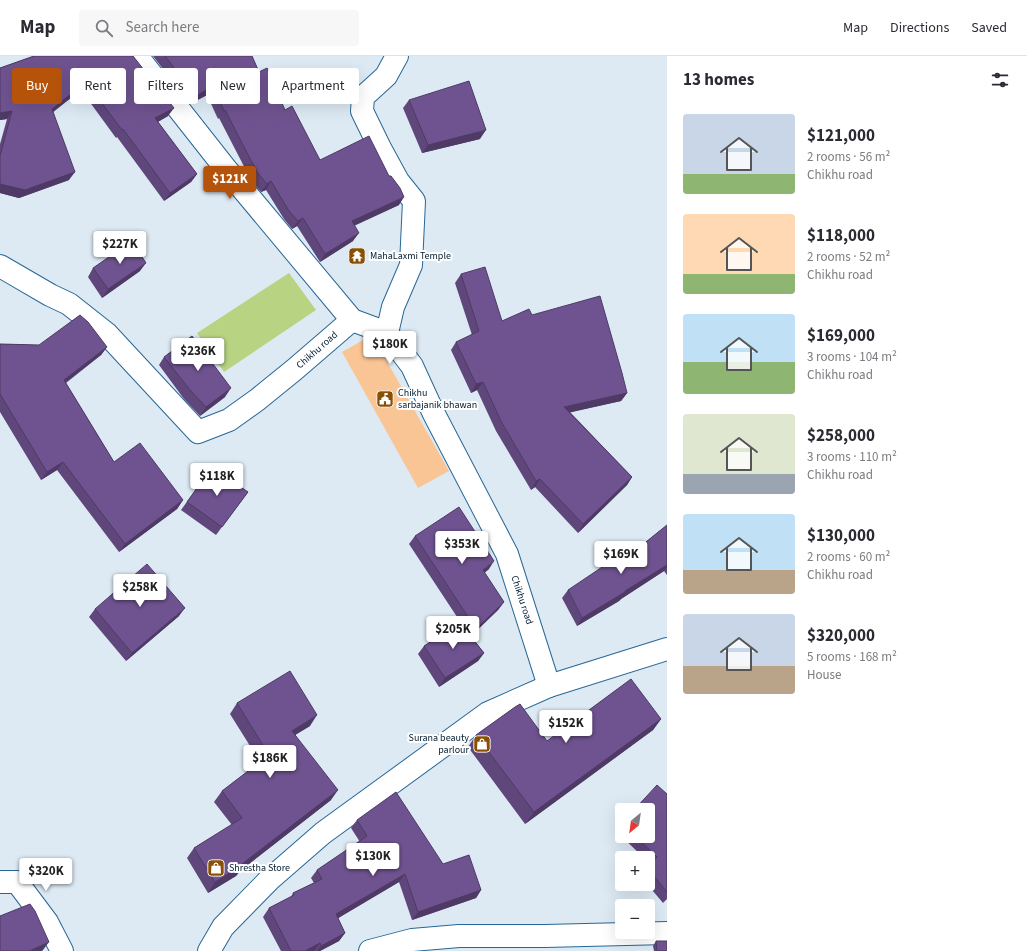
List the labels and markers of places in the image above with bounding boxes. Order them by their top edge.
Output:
pin: $121K [202,166,258,200]
pin: $227K [92,231,148,265]
temple icon: MahaLaxmi Temple [347,246,367,266]
place label: MahaLaxmi Temple [370,249,451,263]
pin: $180K [362,331,418,365]
pin: $236K [170,338,226,372]
place label: Chikhu sarbajanik bhawan [398,386,477,412]
public building icon: Chikhu sarbajanik bhawan [375,389,395,409]
pin: $118K [189,463,245,497]
pin: $353K [434,531,490,565]
pin: $169K [593,541,649,575]
pin: $258K [112,574,168,608]
pin: $205K [425,616,481,650]
pin: $152K [538,710,594,744]
place label: Surana beauty parlour [409,731,470,757]
shop icon: Surana beauty parlour [472,734,492,754]
pin: $186K [242,745,298,779]
pin: $130K [345,843,401,877]
pin: $320K [18,858,74,892]
shop icon: Shrestha Store [206,858,226,878]
place label: Shrestha Store [229,861,290,875]

